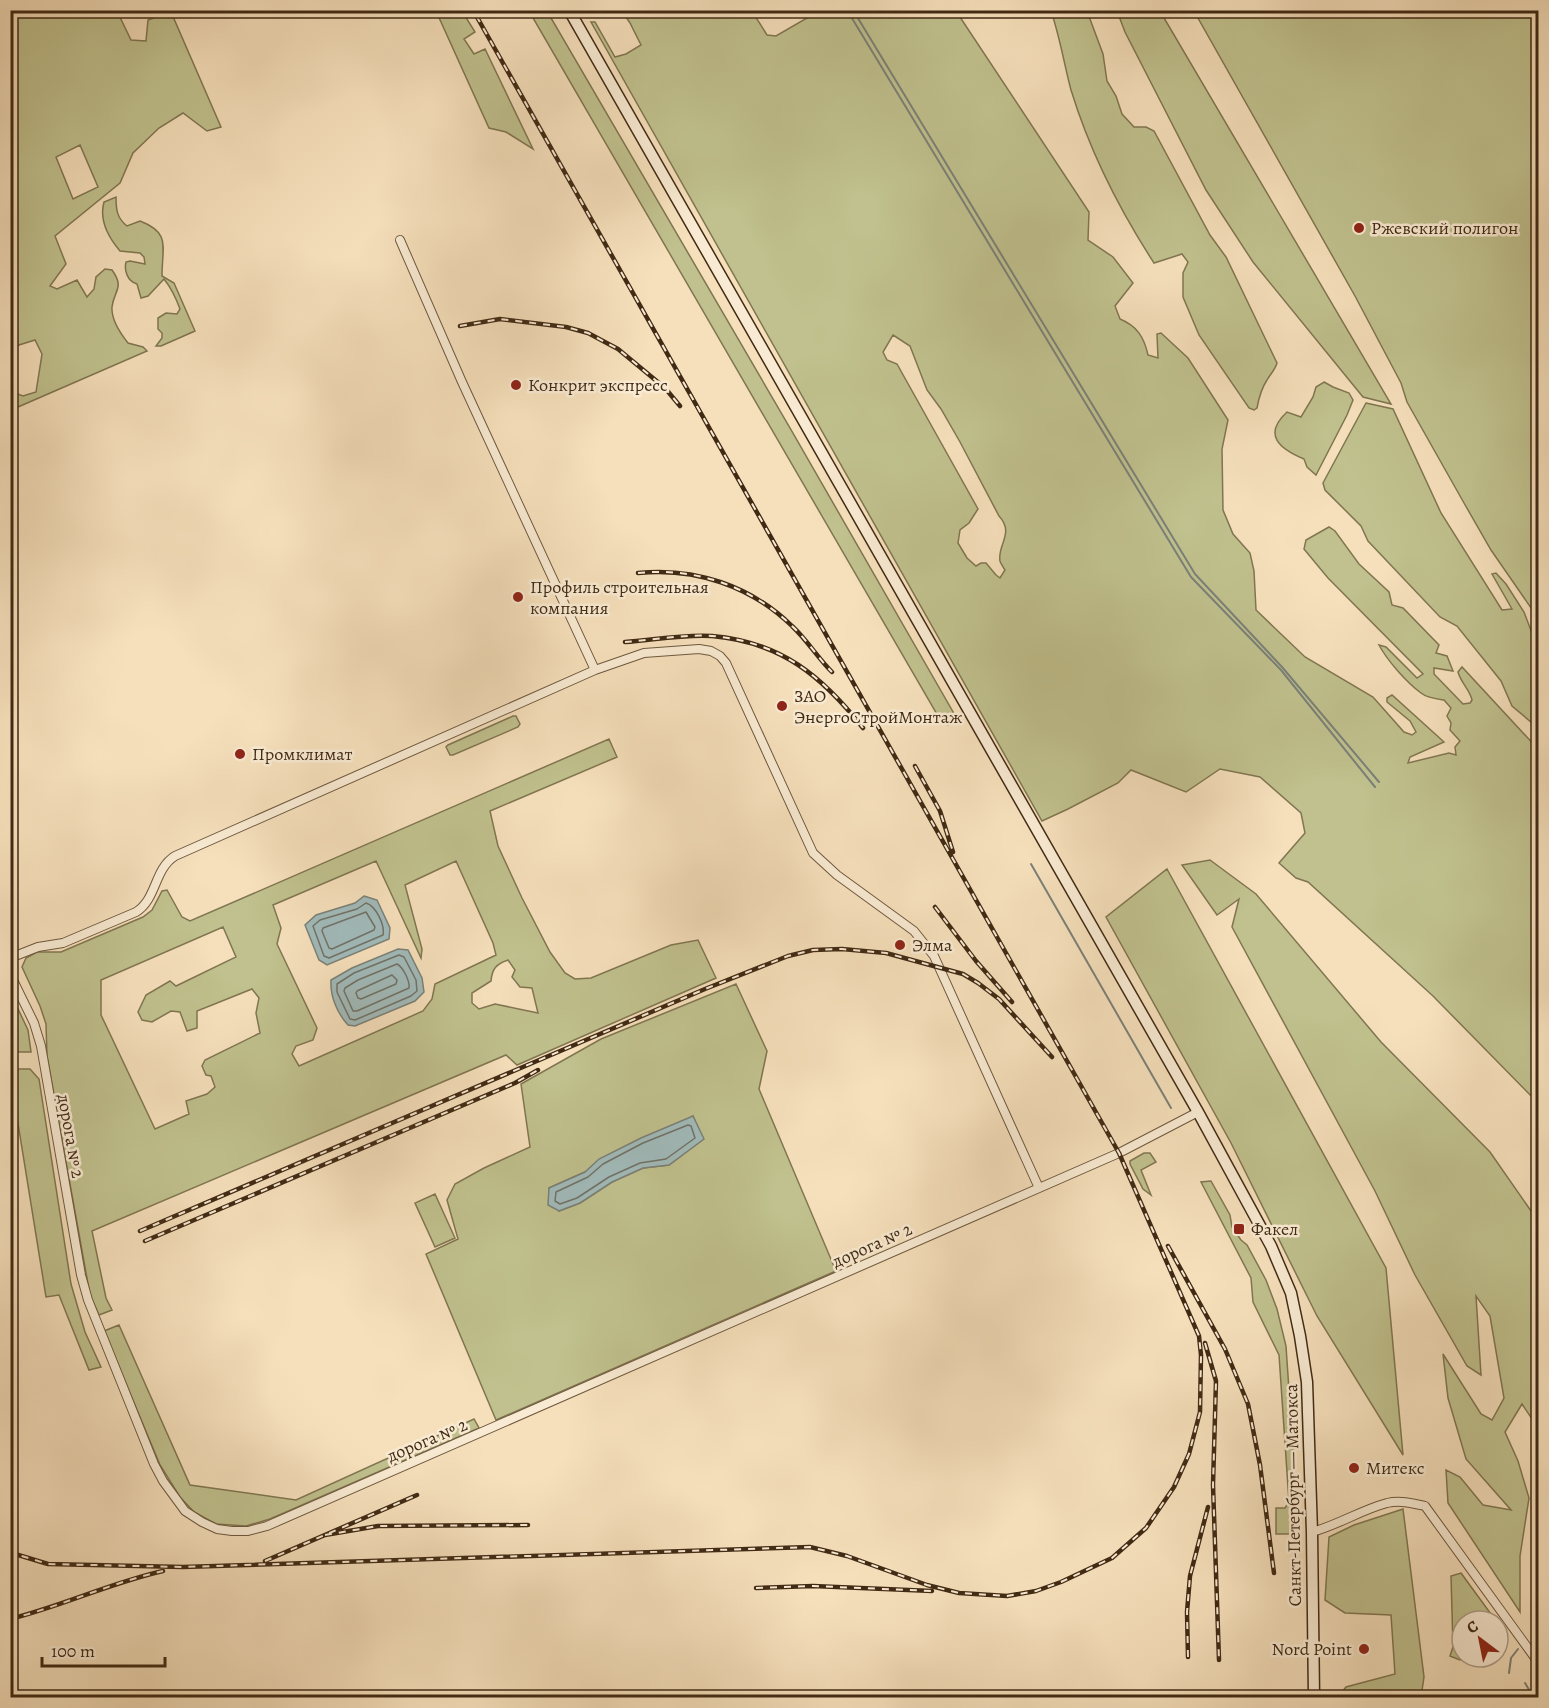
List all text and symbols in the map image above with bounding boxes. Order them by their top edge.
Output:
place label: Ржевский полигон [1371,216,1519,240]
marker: Ржевский полигон [1352,221,1366,235]
place label: Конкрит экспресс [528,373,668,397]
marker: Конкрит экспресс [509,378,523,392]
place label: Профиль строительная компания [530,575,709,620]
marker: Профиль строительная компания [511,590,525,604]
place label: ЗАО ЭнергоСтройМонтаж [794,684,963,729]
marker: ЗАО ЭнергоСтройМонтаж [775,699,789,713]
place label: Промклимат [252,742,353,766]
marker: Промклимат [233,747,247,761]
place label: Элма [912,933,953,957]
marker: Элма [893,938,907,952]
street label: дорога № 2 [52,1091,90,1180]
street label: дорога № 2 [827,1217,916,1274]
place label: Факел [1251,1217,1298,1241]
marker: Факел [1232,1222,1246,1236]
street label: Санкт-Петербург — Матокса [1279,1383,1307,1606]
street label: дорога № 2 [382,1412,471,1468]
place label: Митекс [1366,1456,1425,1480]
marker: Митекс [1347,1461,1361,1475]
north arrow [1450,1609,1510,1669]
text: С [1463,1615,1483,1639]
scale bar [42,1630,165,1668]
place label: Nord Point [1272,1637,1352,1661]
text: 100 m [51,1639,95,1663]
marker: Nord Point [1357,1642,1371,1656]

